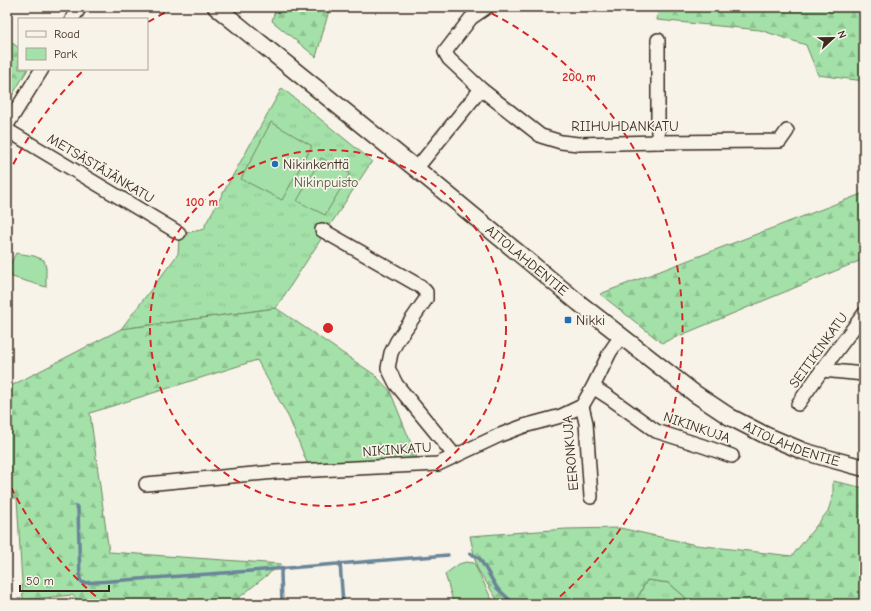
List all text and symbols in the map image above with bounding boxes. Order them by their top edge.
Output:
legend [18,18,148,70]
north arrow [813,18,853,58]
text: Road [54,27,80,41]
text: N [834,29,849,40]
text: Park [54,47,77,61]
text: 200 m [562,70,596,84]
street label: RIIHUHDANKATU [571,118,679,135]
street label: METSÄSTÄJÄNKATU [44,130,157,207]
place label: Nikinkenttä [283,156,349,173]
marker: Nikinkenttä [270,159,280,169]
park label: Nikinpuisto [294,174,358,191]
text: 100 m [186,195,218,209]
street label: AITOLAHDENTIE [482,221,572,300]
street label: SEITIKINKATU [785,309,851,391]
place label: Nikki [576,312,605,329]
marker: Nikki [563,315,573,325]
centre of rings [321,321,335,335]
street label: NIKINKUJA [661,408,732,447]
street label: EERONKUJA [559,415,582,491]
street label: AITOLAHDENTIE [740,417,841,470]
street label: NIKINKATU [362,439,432,460]
scale bar [20,567,109,593]
text: 50 m [26,574,54,588]

